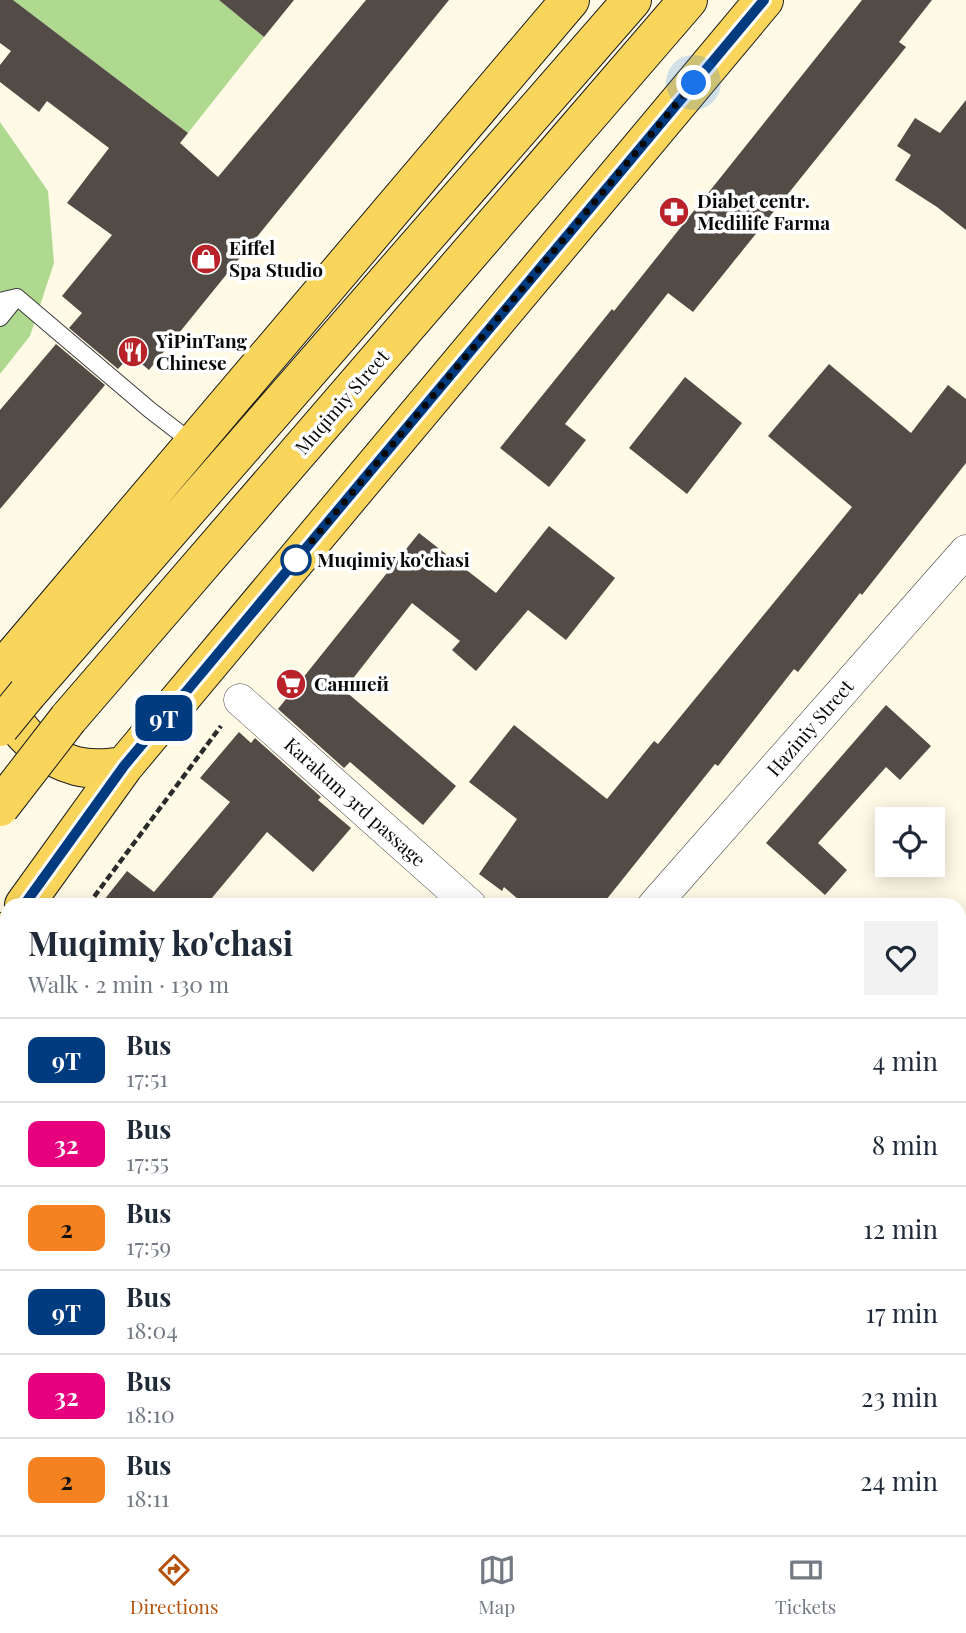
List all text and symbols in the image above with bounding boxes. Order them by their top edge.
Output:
your location [676,65,711,100]
place label: Diabet centr. Medilife Farma [697,187,830,235]
pharmacy icon: Diabet centr. Medilife Farma [657,195,691,229]
place label: Eiffel Spa Studio [229,234,323,282]
shop icon: Eiffel Spa Studio [189,242,223,276]
place label: YiPinTang Chinese [155,327,247,375]
restaurant icon: YiPinTang Chinese [116,335,150,369]
street label: Muqimiy Street [288,343,394,459]
marker: Muqimiy ko'chasi [281,545,311,575]
place label: Muqimiy ko'chasi [317,546,470,572]
supermarket icon: Саншей [274,667,308,701]
place label: Саншей [314,670,389,696]
street label: Haziniy Street [760,673,859,781]
line badge: 9Т [132,695,196,741]
text: 9Т [149,702,179,734]
street label: Karakum 3rd passage [279,731,432,872]
map controls [875,807,945,877]
button: locate [875,807,945,877]
text: Muqimiy ko'chasi [28,920,293,964]
button: heart [864,921,938,995]
text: Walk · 2 min · 130 m [28,968,229,999]
text: Bus [126,1027,171,1062]
text: 4 min [872,1043,938,1078]
text: 9Т [52,1044,81,1076]
text: 17:51 [126,1062,168,1093]
text: Bus [126,1111,171,1146]
text: 8 min [872,1127,938,1162]
text: 32 [54,1128,79,1160]
text: 17:55 [126,1146,169,1177]
text: Bus [126,1195,171,1230]
text: 12 min [863,1211,938,1246]
text: 2 [60,1212,73,1244]
text: 17:59 [126,1230,171,1261]
text: Bus [126,1279,171,1314]
text: 17 min [865,1295,938,1330]
text: 9Т [52,1296,81,1328]
text: 18:04 [126,1314,178,1345]
text: Bus [126,1363,171,1398]
text: 23 min [861,1379,938,1414]
text: 32 [54,1380,79,1412]
text: 18:10 [126,1398,175,1429]
text: Bus [126,1447,171,1482]
text: 24 min [860,1463,938,1498]
text: 2 [60,1464,73,1496]
text: 18:11 [126,1482,170,1513]
tab: Directions [130,1551,218,1619]
tab: Map [478,1551,516,1619]
tab: Tickets [775,1551,836,1619]

